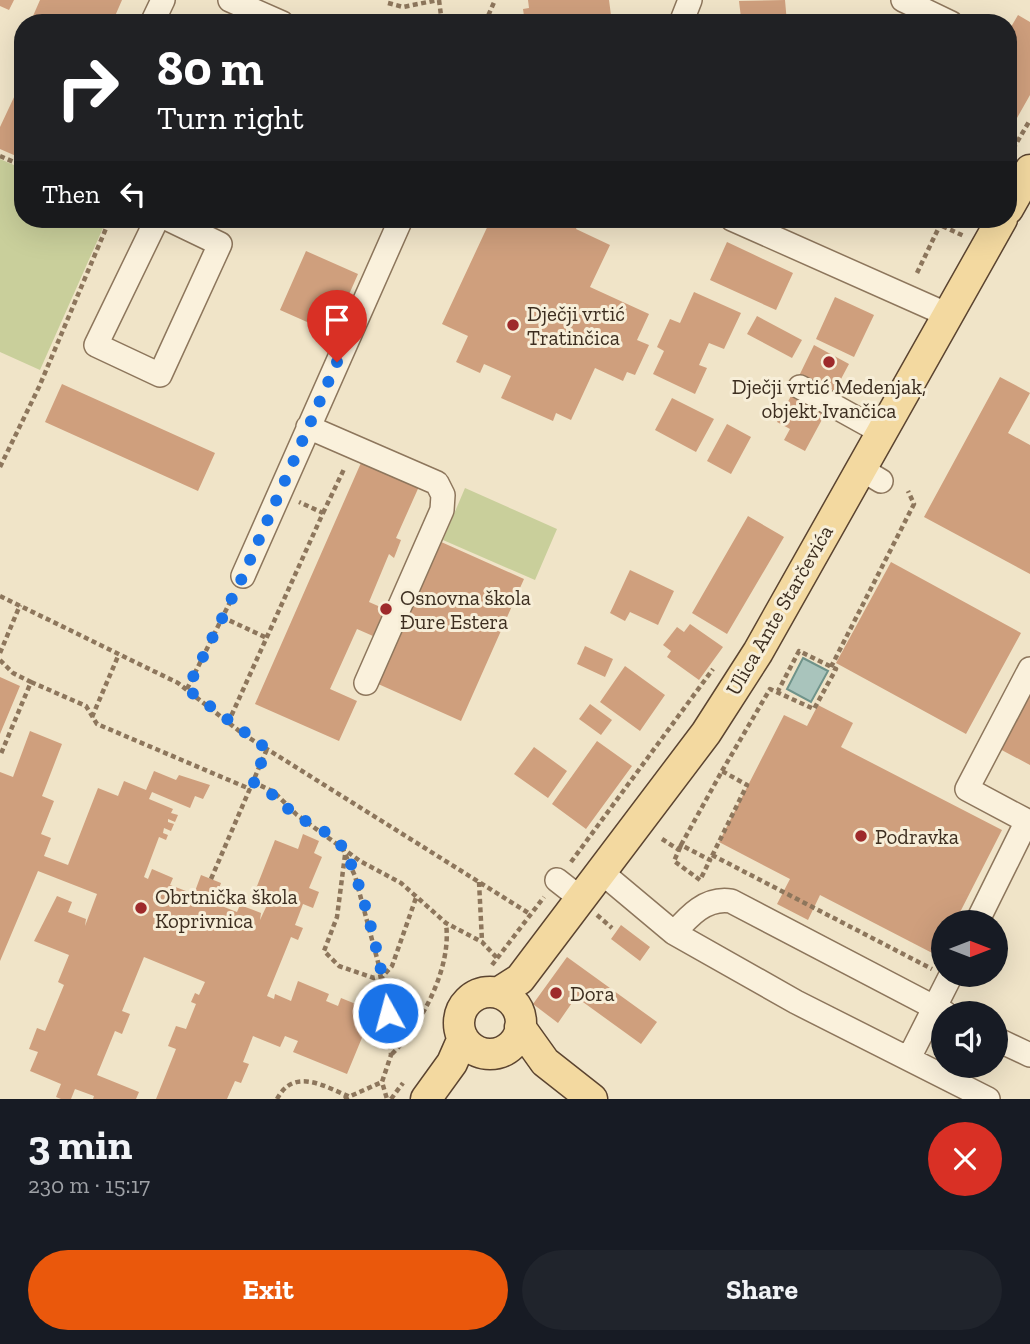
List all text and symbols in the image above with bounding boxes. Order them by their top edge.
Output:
text: 80 m [157,39,264,98]
icon: right [42,42,133,133]
text: Turn right [157,99,304,137]
icon: left [114,175,152,213]
text: Then [42,178,100,210]
pin [307,290,367,362]
icon: arrive [318,301,356,339]
place label: Dječji vrtić Tratinčica [527,301,625,350]
marker: Dječji vrtić Tratinčica [505,317,521,333]
marker: Dječji vrtić Medenjak, objekt Ivančica [821,354,837,370]
place label: Dječji vrtić Medenjak, objekt Ivančica [732,374,926,424]
street label: Ulica Ante Starčevića [720,521,838,699]
place label: Osnovna škola Đure Estera [400,585,531,634]
marker: Osnovna škola Đure Estera [378,601,394,617]
place label: Podravka [875,824,959,849]
marker: Podravka [853,828,869,844]
place label: Obrtnička škola Koprivnica [155,884,298,933]
marker: Obrtnička škola Koprivnica [133,900,149,916]
north arrow [931,910,1008,987]
map controls [931,910,1008,1078]
position arrow [351,976,425,1050]
place label: Dora [570,981,615,1006]
marker: Dora [548,985,564,1001]
button: sound [931,1001,1008,1078]
text: 3 min [28,1119,133,1170]
button: close [928,1122,1002,1196]
text: 230 m · 15:17 [28,1171,150,1199]
button: Exit [28,1250,508,1330]
button: Share [522,1250,1002,1330]

